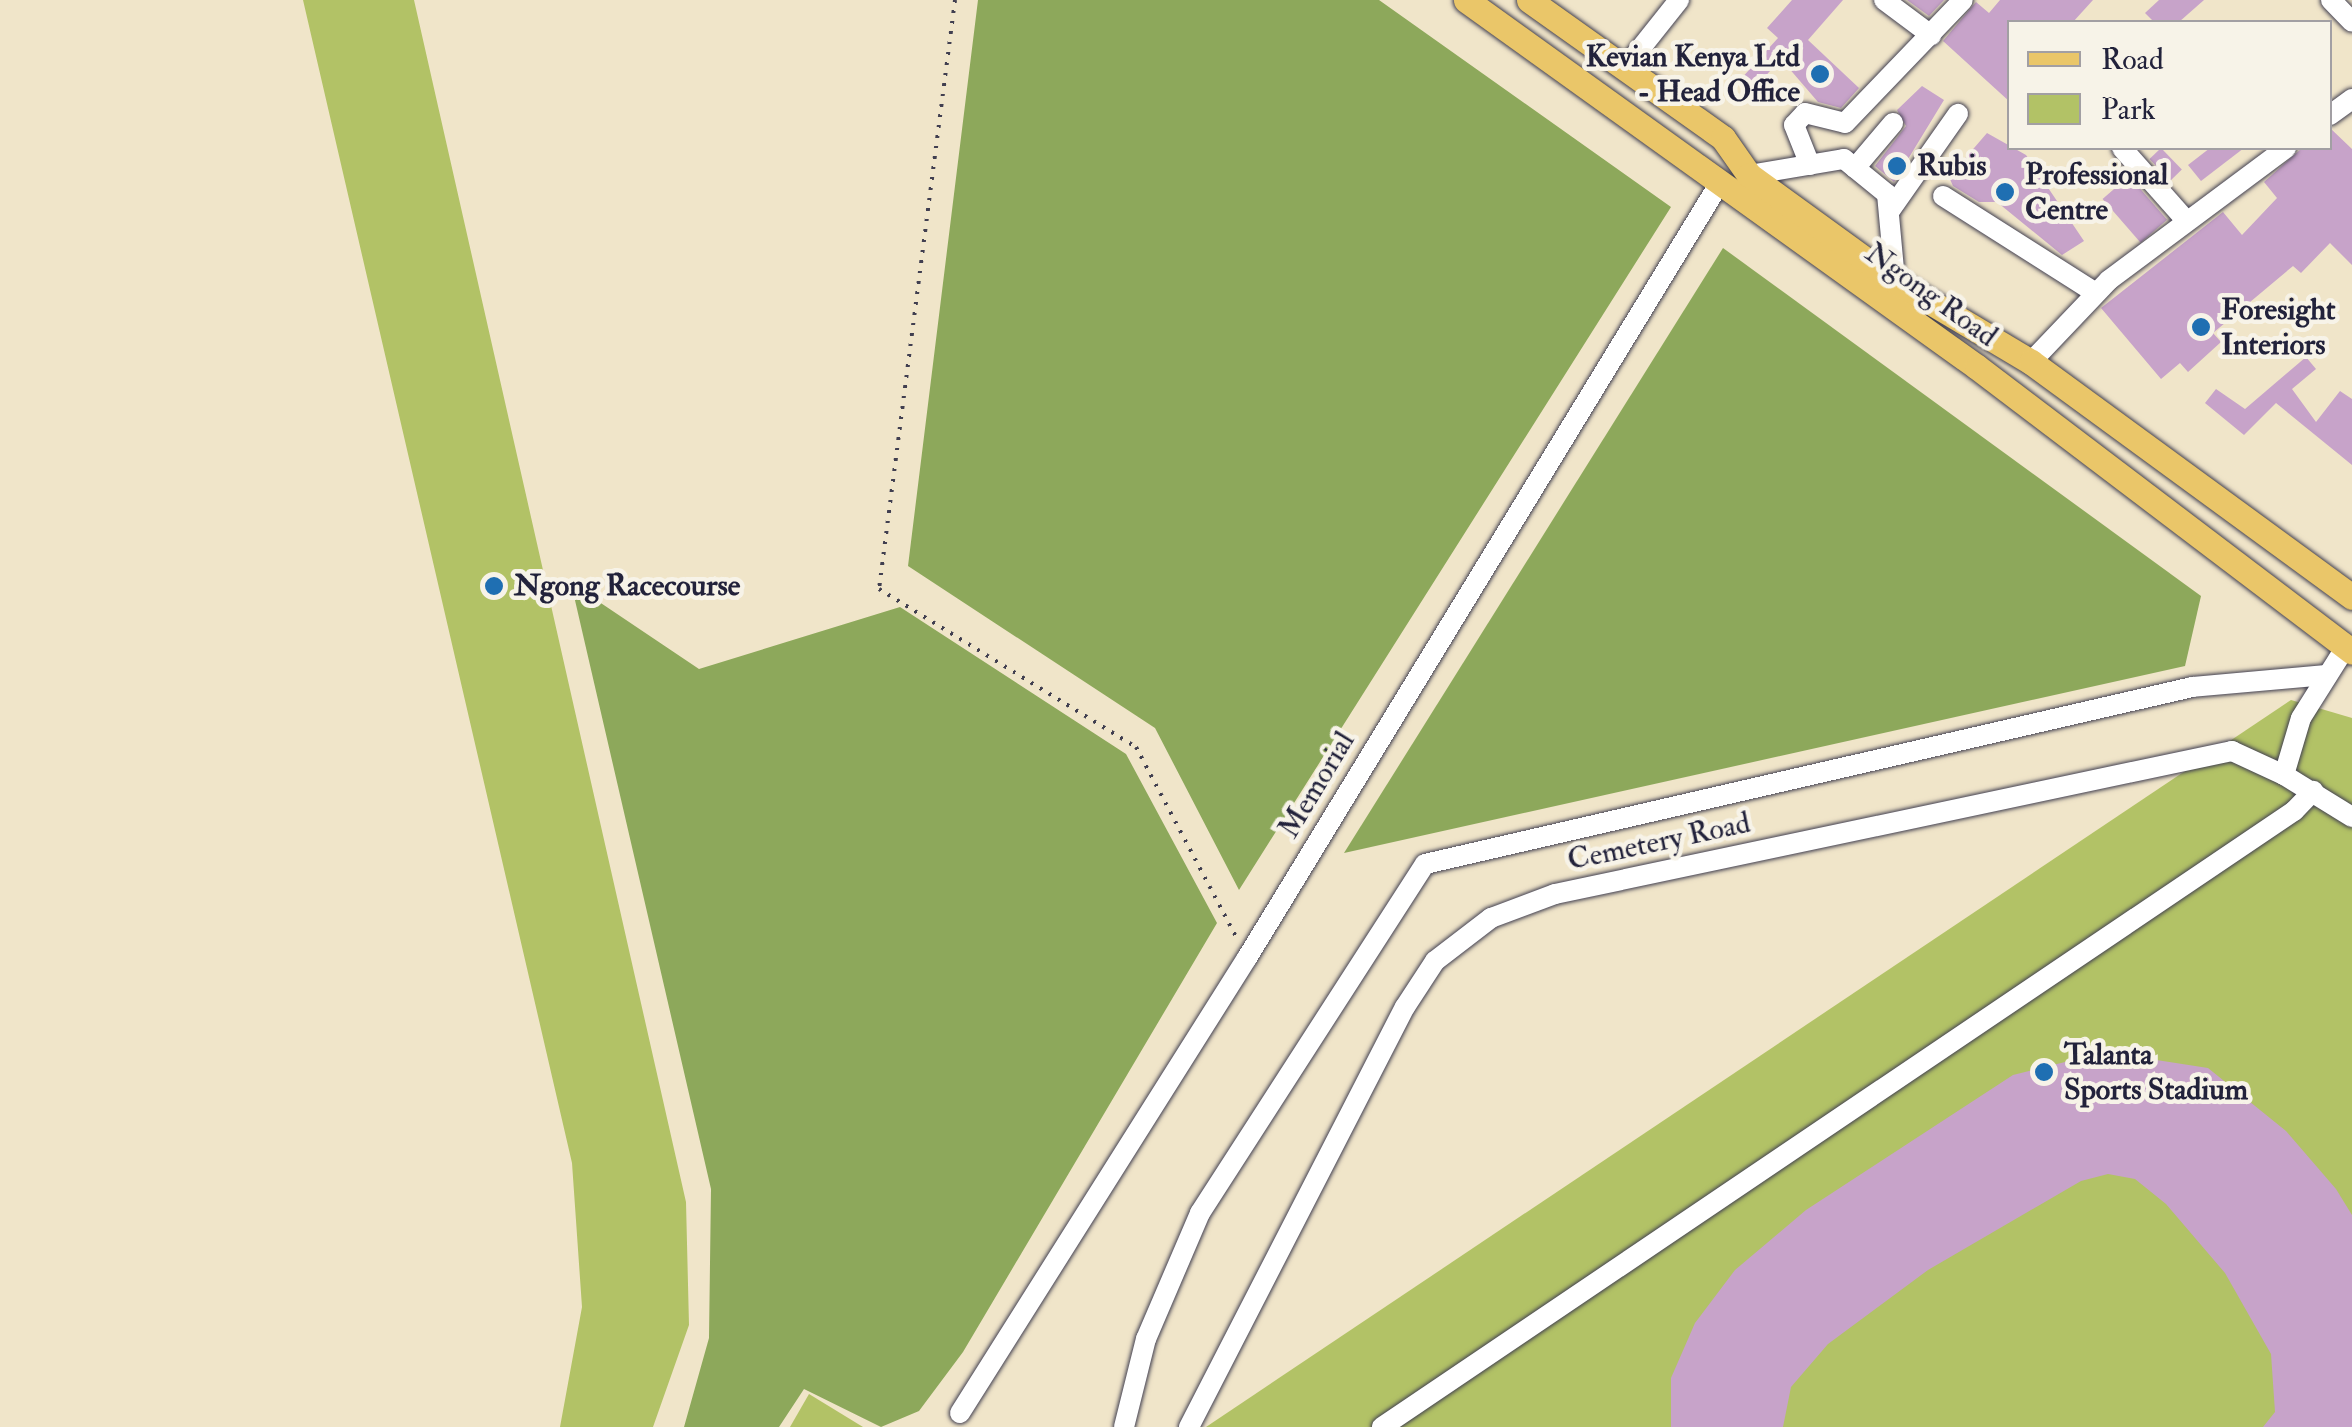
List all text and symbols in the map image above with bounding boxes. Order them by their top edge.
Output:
legend [2007,20,2332,150]
place label: Kevian Kenya Ltd - Head Office [1586,39,1800,110]
text: Road [2101,41,2164,78]
marker: Kevian Kenya Ltd - Head Office [1809,63,1831,85]
text: Park [2101,91,2156,128]
place label: Rubis [1917,148,1986,184]
marker: Rubis [1886,155,1908,177]
place label: Professional Centre [2025,157,2168,228]
marker: Professional Centre [1994,181,2016,203]
street label: Ngong Road [1858,235,2004,355]
place label: Foresight Interiors [2221,292,2335,362]
marker: Foresight Interiors [2190,316,2212,338]
place label: Ngong Racecourse [514,568,740,604]
marker: Ngong Racecourse [483,575,505,597]
street label: Memorial [1271,725,1363,845]
street label: Cemetery Road [1564,805,1754,879]
place label: Talanta Sports Stadium [2064,1037,2248,1108]
marker: Talanta Sports Stadium [2033,1061,2055,1083]

